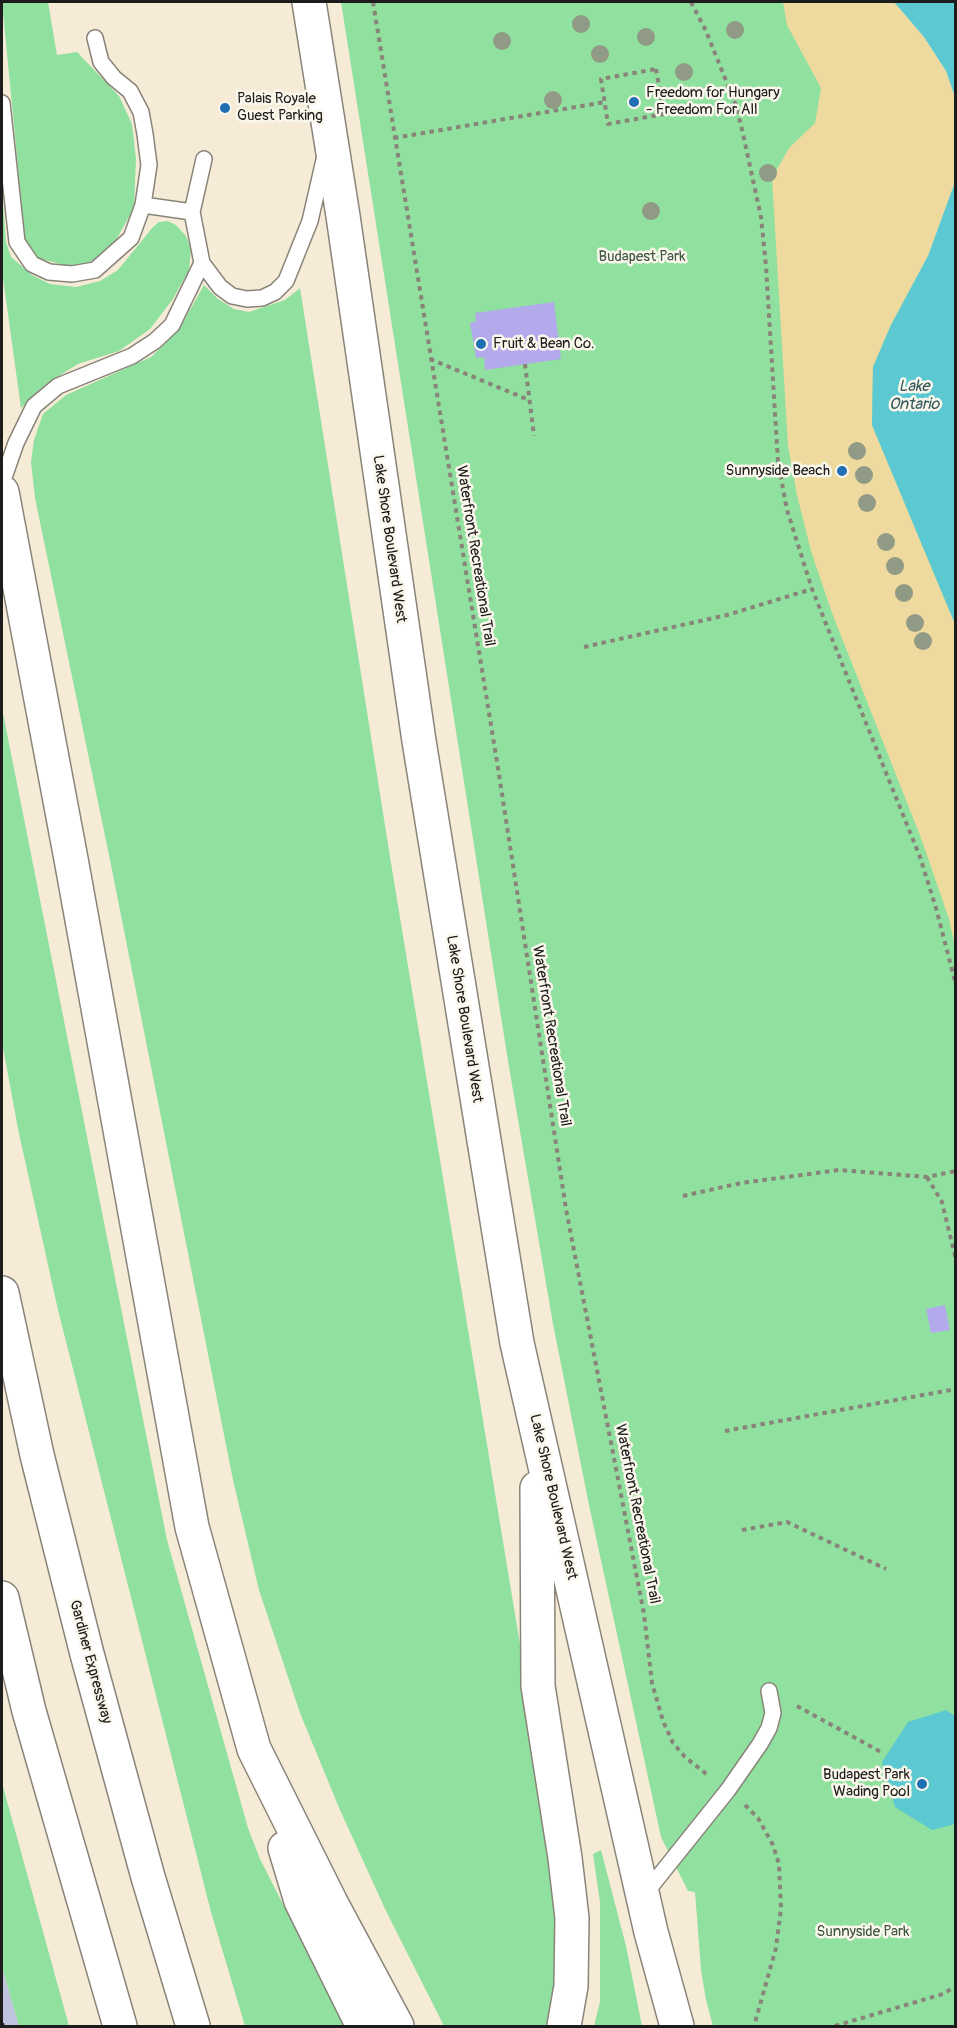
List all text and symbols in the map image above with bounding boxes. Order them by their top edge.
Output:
place label: Freedom for Hungary - Freedom For All [646,84,780,119]
place label: Palais Royale Guest Parking [237,90,323,125]
marker: Freedom for Hungary - Freedom For All [627,95,641,109]
marker: Palais Royale Guest Parking [218,101,232,115]
park label: Budapest Park [598,248,686,266]
place label: Fruit & Bean Co. [493,335,594,353]
marker: Fruit & Bean Co. [474,337,488,351]
water label: Lake Ontario [889,377,939,415]
street label: Lake Shore Boulevard West [368,454,410,624]
place label: Sunnyside Beach [726,462,830,480]
street label: Waterfront Recreational Trail [452,464,498,648]
marker: Sunnyside Beach [835,464,849,478]
street label: Lake Shore Boulevard West [442,934,486,1104]
street label: Waterfront Recreational Trail [528,944,574,1128]
street label: Lake Shore Boulevard West [525,1413,581,1581]
street label: Waterfront Recreational Trail [611,1423,663,1605]
street label: Gardiner Expressway [65,1598,115,1726]
place label: Budapest Park Wading Pool [823,1766,910,1801]
marker: Budapest Park Wading Pool [915,1777,929,1791]
park label: Sunnyside Park [816,1923,910,1941]

